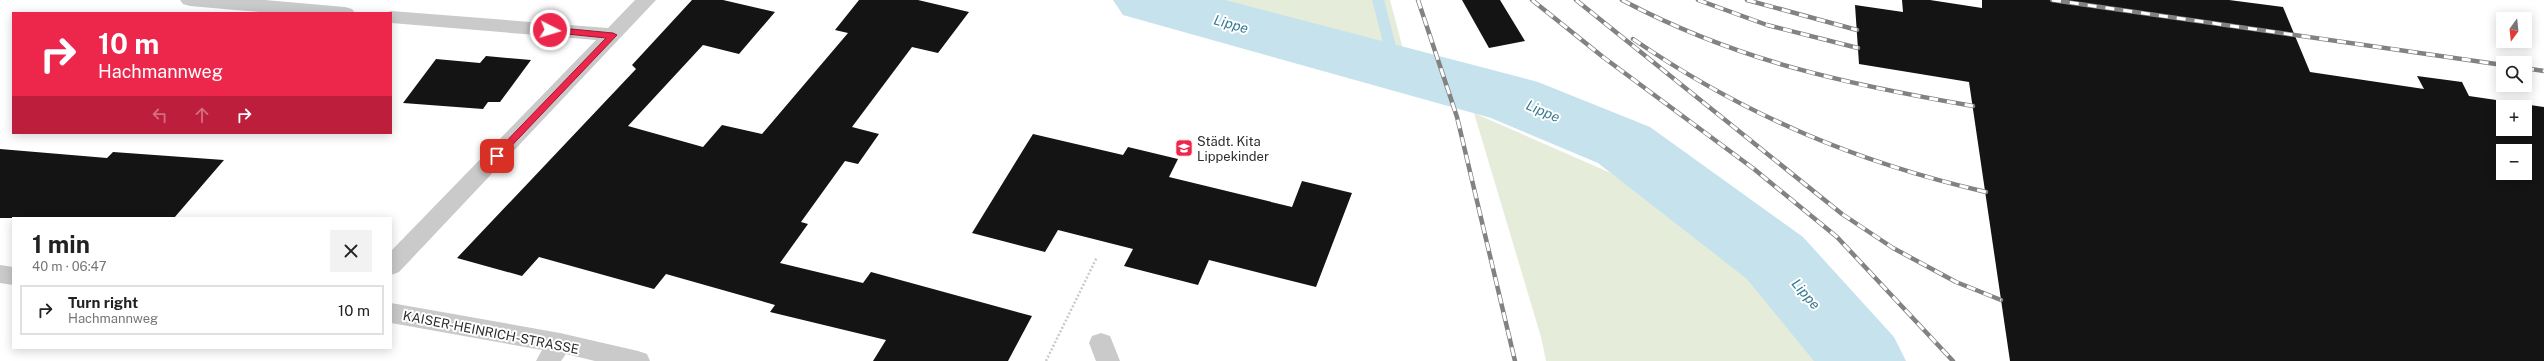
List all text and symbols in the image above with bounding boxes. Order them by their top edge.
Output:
position arrow [529,9,571,51]
water label: Lippe [1212,11,1250,37]
north arrow [2496,12,2532,48]
map controls [2496,12,2532,180]
text: 10 m [98,27,159,60]
icon: right [32,28,84,80]
button: search [2496,56,2532,92]
text: Hachmannweg [98,61,223,82]
water label: Lippe [1524,97,1563,125]
button: + [2496,100,2532,136]
icon: left [149,104,171,126]
icon: ahead [191,104,213,126]
icon: right [233,104,255,126]
place label: Städt. Kita Lippekinder [1197,134,1269,164]
school or university icon: Städt. Kita Lippekinder [1174,138,1194,158]
pin [480,139,514,173]
button: − [2496,144,2532,180]
icon: arrive [486,145,508,167]
text: 1 min [32,230,90,258]
button: close [330,230,372,272]
text: 40 m · 06:47 [32,259,107,274]
water label: Lippe [1788,276,1824,313]
text: Turn right [68,294,138,311]
icon: right [34,299,56,321]
text: 10 m [338,302,370,319]
street label: KAISER-HEINRICH-STRASSE [402,308,580,357]
text: Hachmannweg [68,311,158,326]

